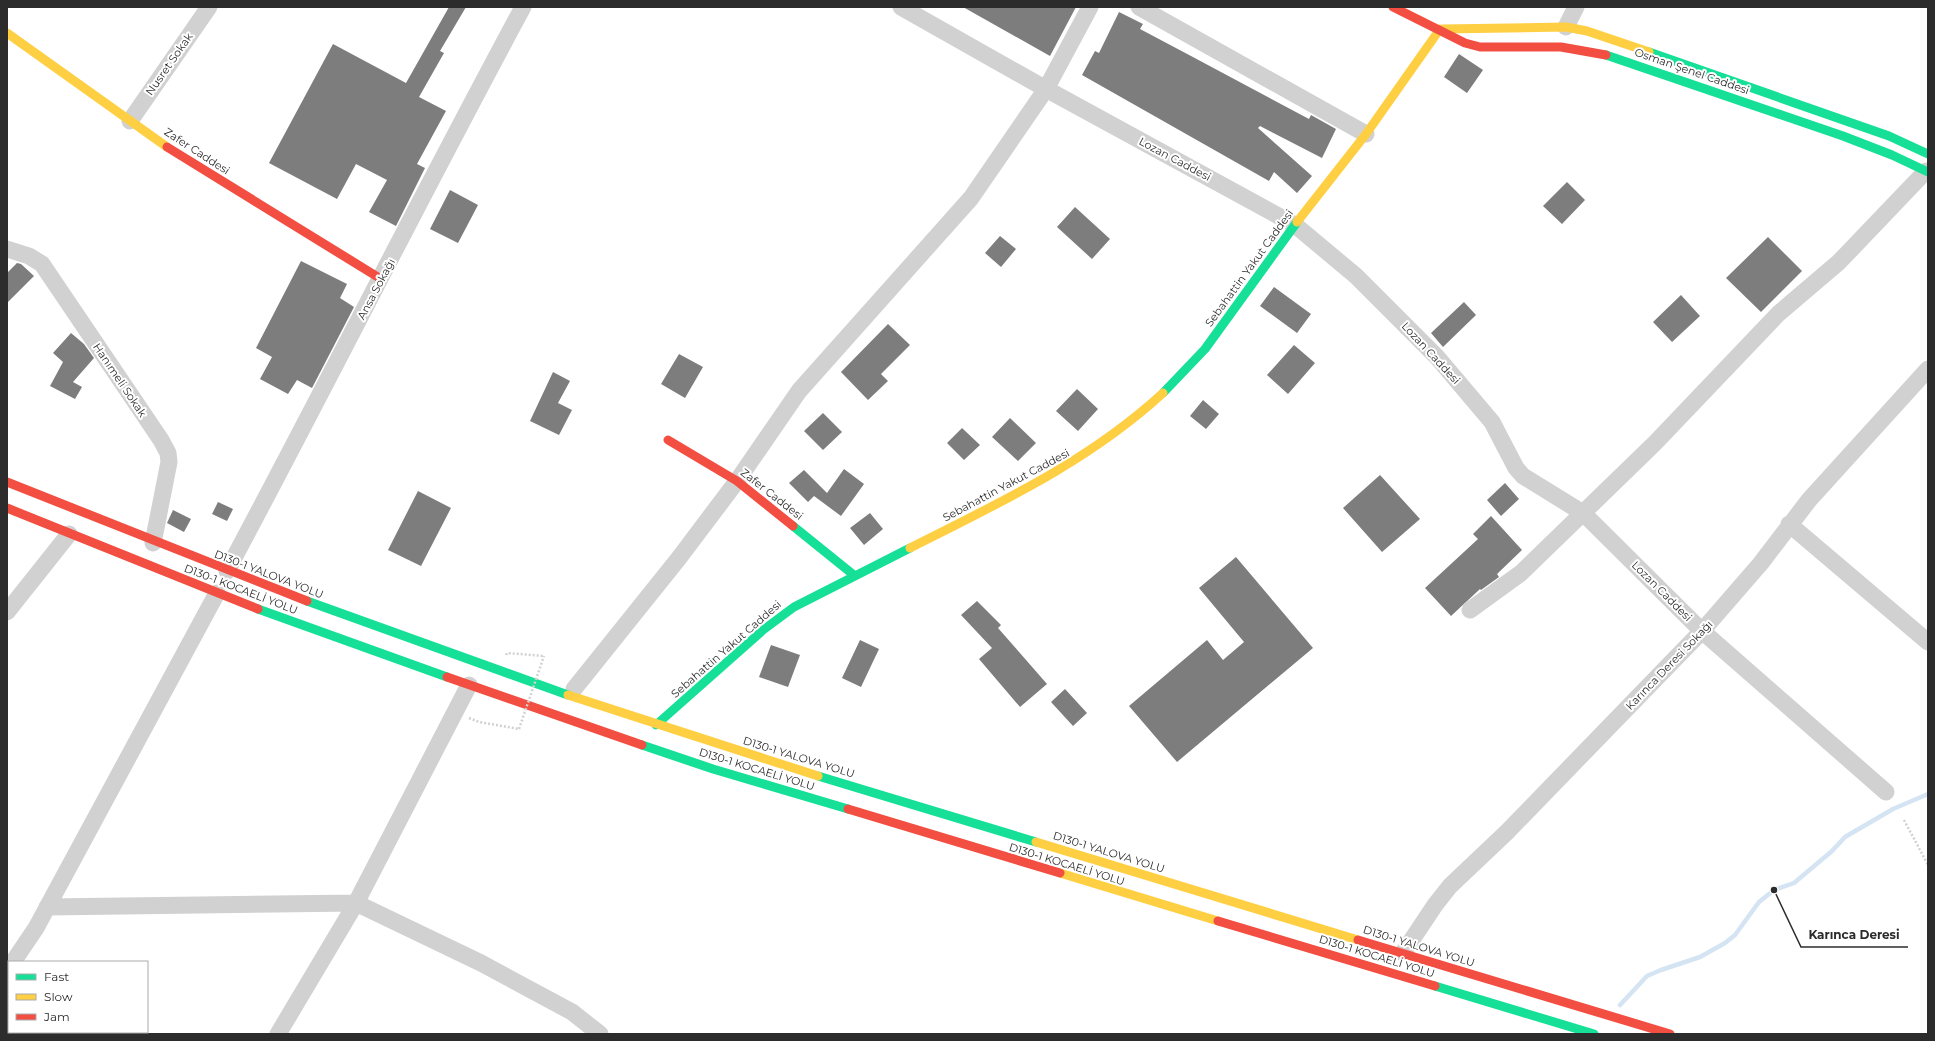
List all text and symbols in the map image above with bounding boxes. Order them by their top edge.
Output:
street label: Nusret Sokak [142,30,196,98]
street label: Osman Şenel Caddesi [1633,45,1751,97]
street label: Zafer Caddesi [162,125,232,177]
street label: Lozan Caddesi [1137,134,1214,184]
street label: Sebahattin Yakut Caddesi [1202,207,1296,329]
street label: Ansa Sokağı [354,256,398,322]
street label: Lozan Caddesi [1399,319,1463,387]
street label: Hanımeli Sokak [90,340,150,420]
street label: Sebahattin Yakut Caddesi [940,446,1072,524]
street label: Zafer Caddesi [738,465,806,523]
street label: D130-1 YALOVA YOLU [212,547,326,601]
street label: Lozan Caddesi [1629,558,1695,624]
street label: D130-1 KOCAELİ YOLU [182,561,300,617]
street label: Sebahattin Yakut Caddesi [668,597,784,701]
street label: Karınca Deresi Sokağı [1622,617,1716,713]
street label: D130-1 YALOVA YOLU [741,733,857,781]
street label: D130-1 KOCAELİ YOLU [697,745,817,793]
street label: D130-1 YALOVA YOLU [1051,828,1167,876]
street label: D130-1 KOCAELİ YOLU [1007,840,1127,888]
street label: D130-1 YALOVA YOLU [1361,922,1477,970]
callout: Karınca Deresi [1801,923,1908,947]
text: Karınca Deresi [1808,927,1900,942]
street label: D130-1 KOCAELİ YOLU [1317,932,1437,980]
legend [8,961,148,1033]
text: Fast [44,969,69,984]
text: Slow [44,989,73,1004]
text: Jam [43,1009,70,1024]

